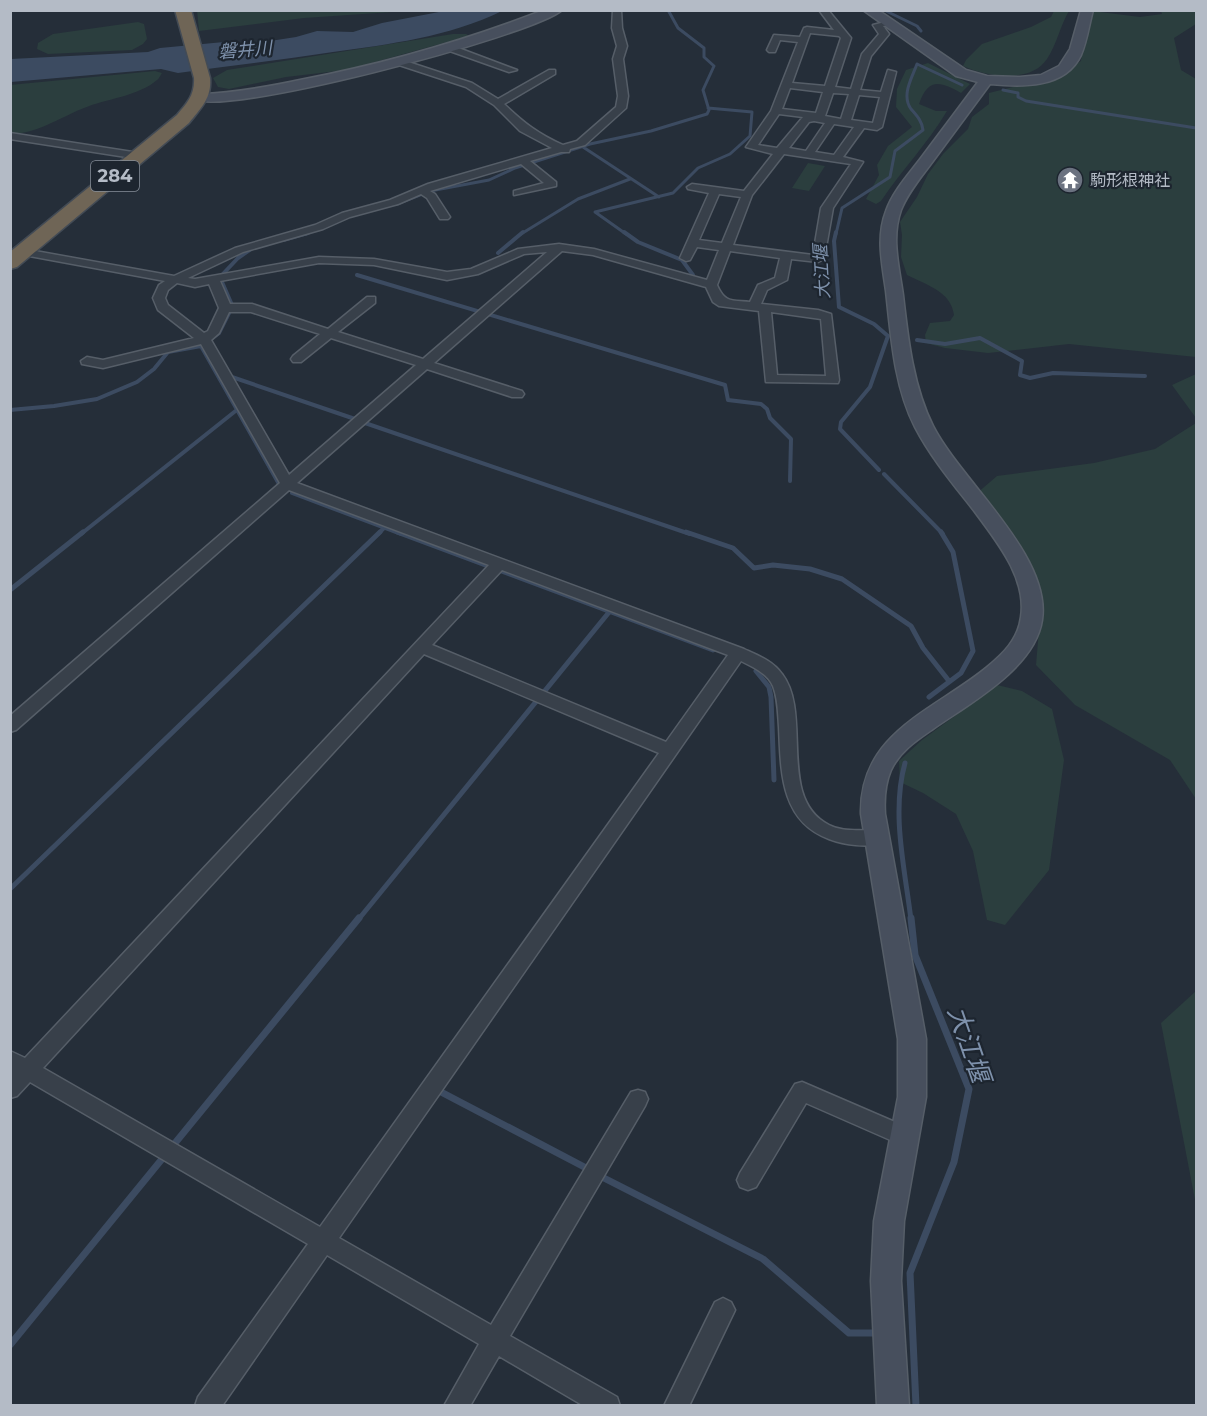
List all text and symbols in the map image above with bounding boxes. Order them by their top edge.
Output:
water label: 磐井川 [217,37,275,63]
road number: 284 [91,161,139,191]
temple icon: 駒形根神社 [1055,165,1085,195]
place label: 駒形根神社 [1090,171,1170,190]
water label: 大江堰 [809,241,834,300]
water label: 大江堰 [941,1002,998,1090]

